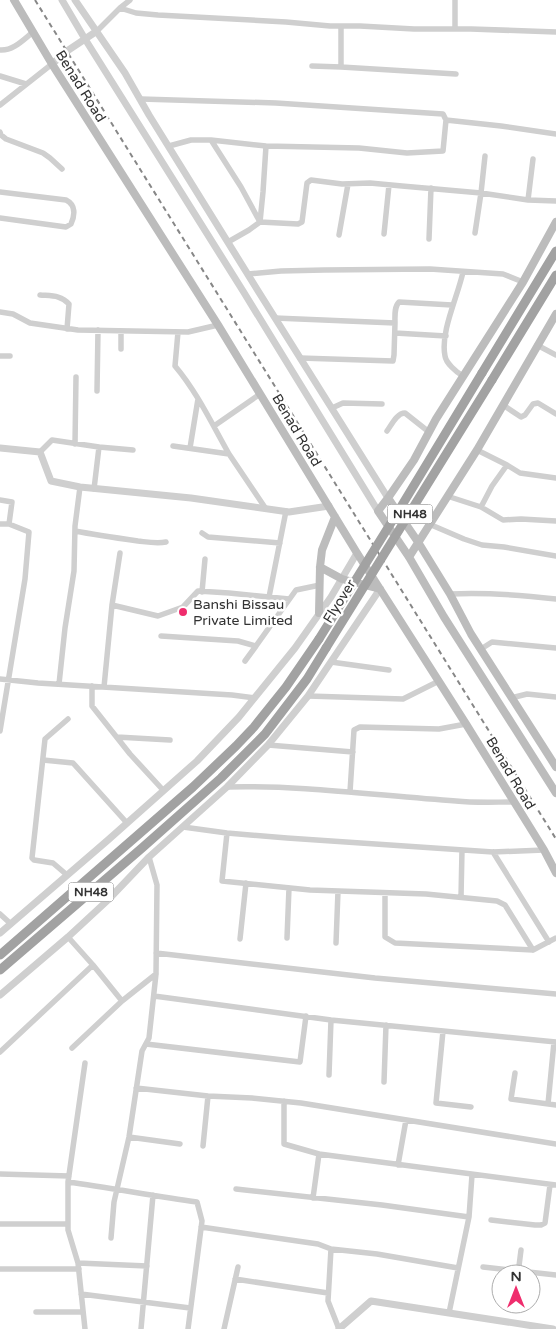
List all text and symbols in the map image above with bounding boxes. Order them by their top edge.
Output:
street label: Benad Road [52,47,109,125]
street label: Benad Road [268,391,325,470]
road number: NH48 [388,504,432,524]
street label: Flyover [319,576,360,626]
place label: Banshi Bissau Private Limited [193,596,293,629]
marker: Banshi Bissau Private Limited [177,606,189,618]
street label: Benad Road [482,734,539,813]
road number: NH48 [68,882,114,902]
north arrow [491,1264,541,1314]
text: N [510,1268,522,1285]

